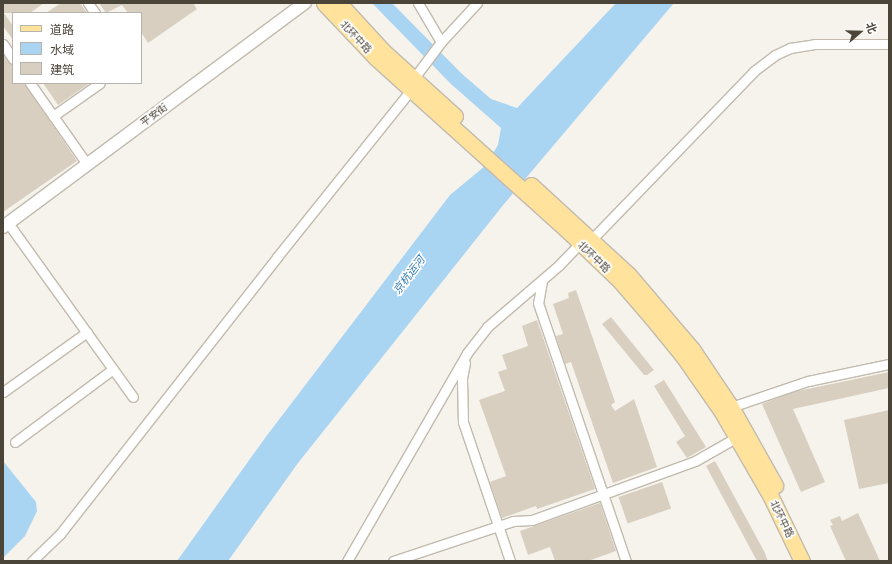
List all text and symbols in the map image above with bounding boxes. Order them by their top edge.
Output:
legend [12,12,142,84]
north arrow [840,12,880,52]
street label: 北环中路 [338,18,374,56]
text: 北 [863,20,880,35]
text: 道路 [50,22,74,37]
text: 水域 [50,42,74,57]
text: 建筑 [50,62,74,77]
street label: 平安街 [138,101,170,129]
street label: 北环中路 [575,239,613,275]
water label: 京杭运河 [390,253,428,297]
street label: 北环中路 [768,498,796,540]

